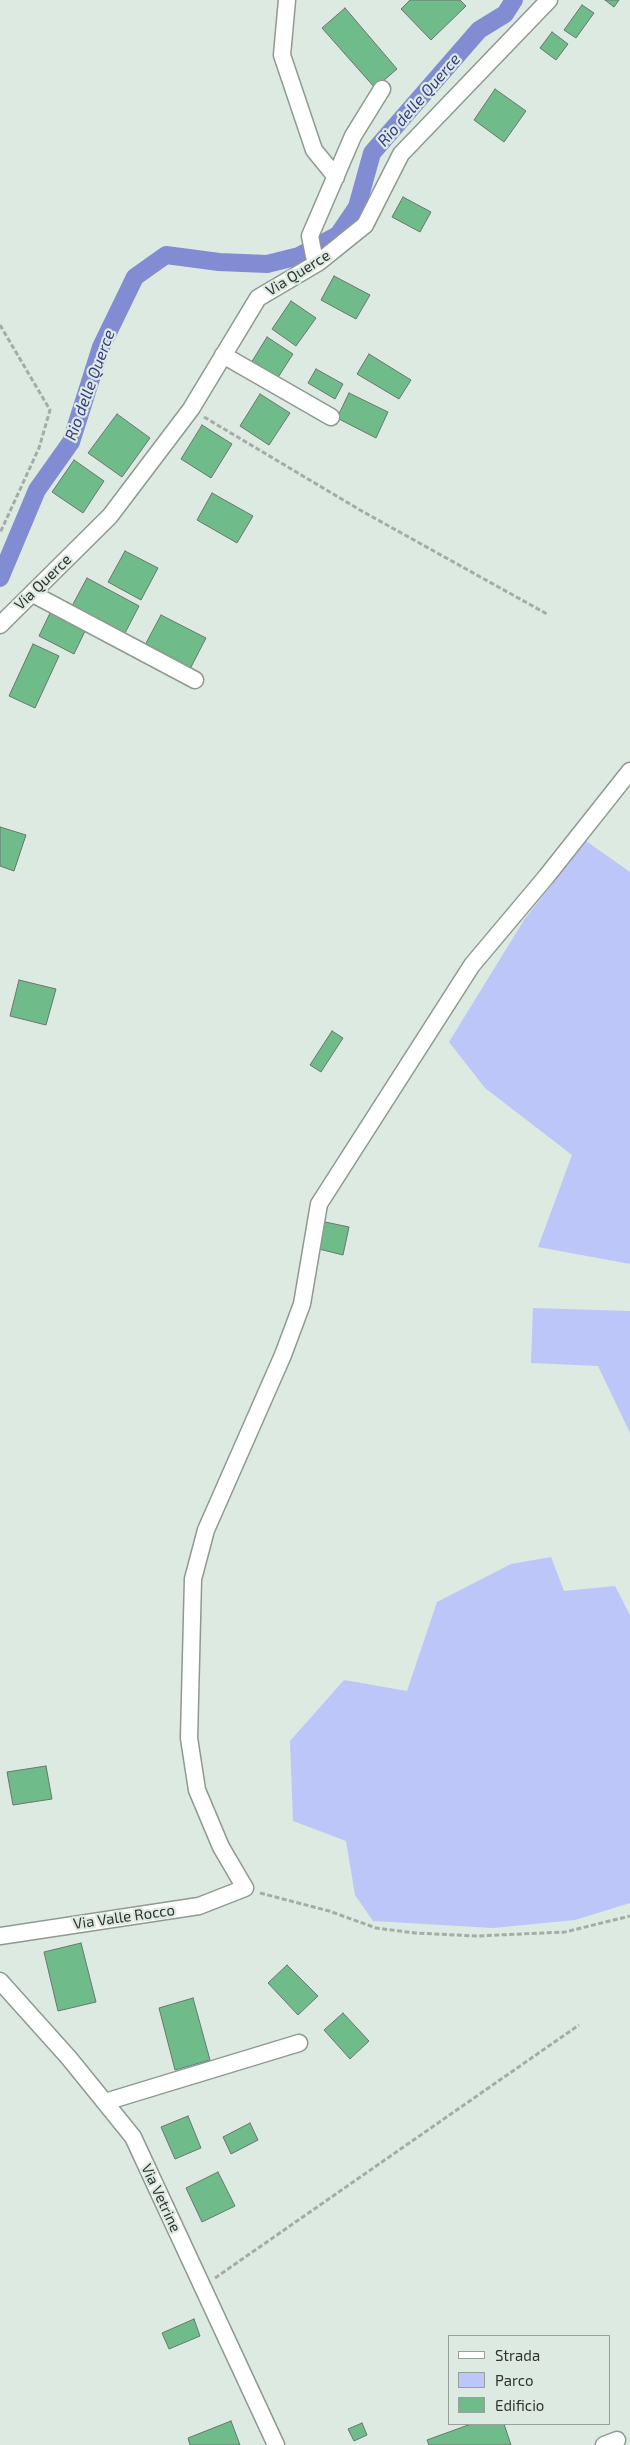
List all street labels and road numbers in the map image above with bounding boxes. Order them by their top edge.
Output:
street label: Via Querce [263,246,333,300]
street label: Via Querce [11,550,75,614]
street label: Via Valle Rocco [72,1901,176,1933]
street label: Via Vetrine [137,2161,185,2235]

